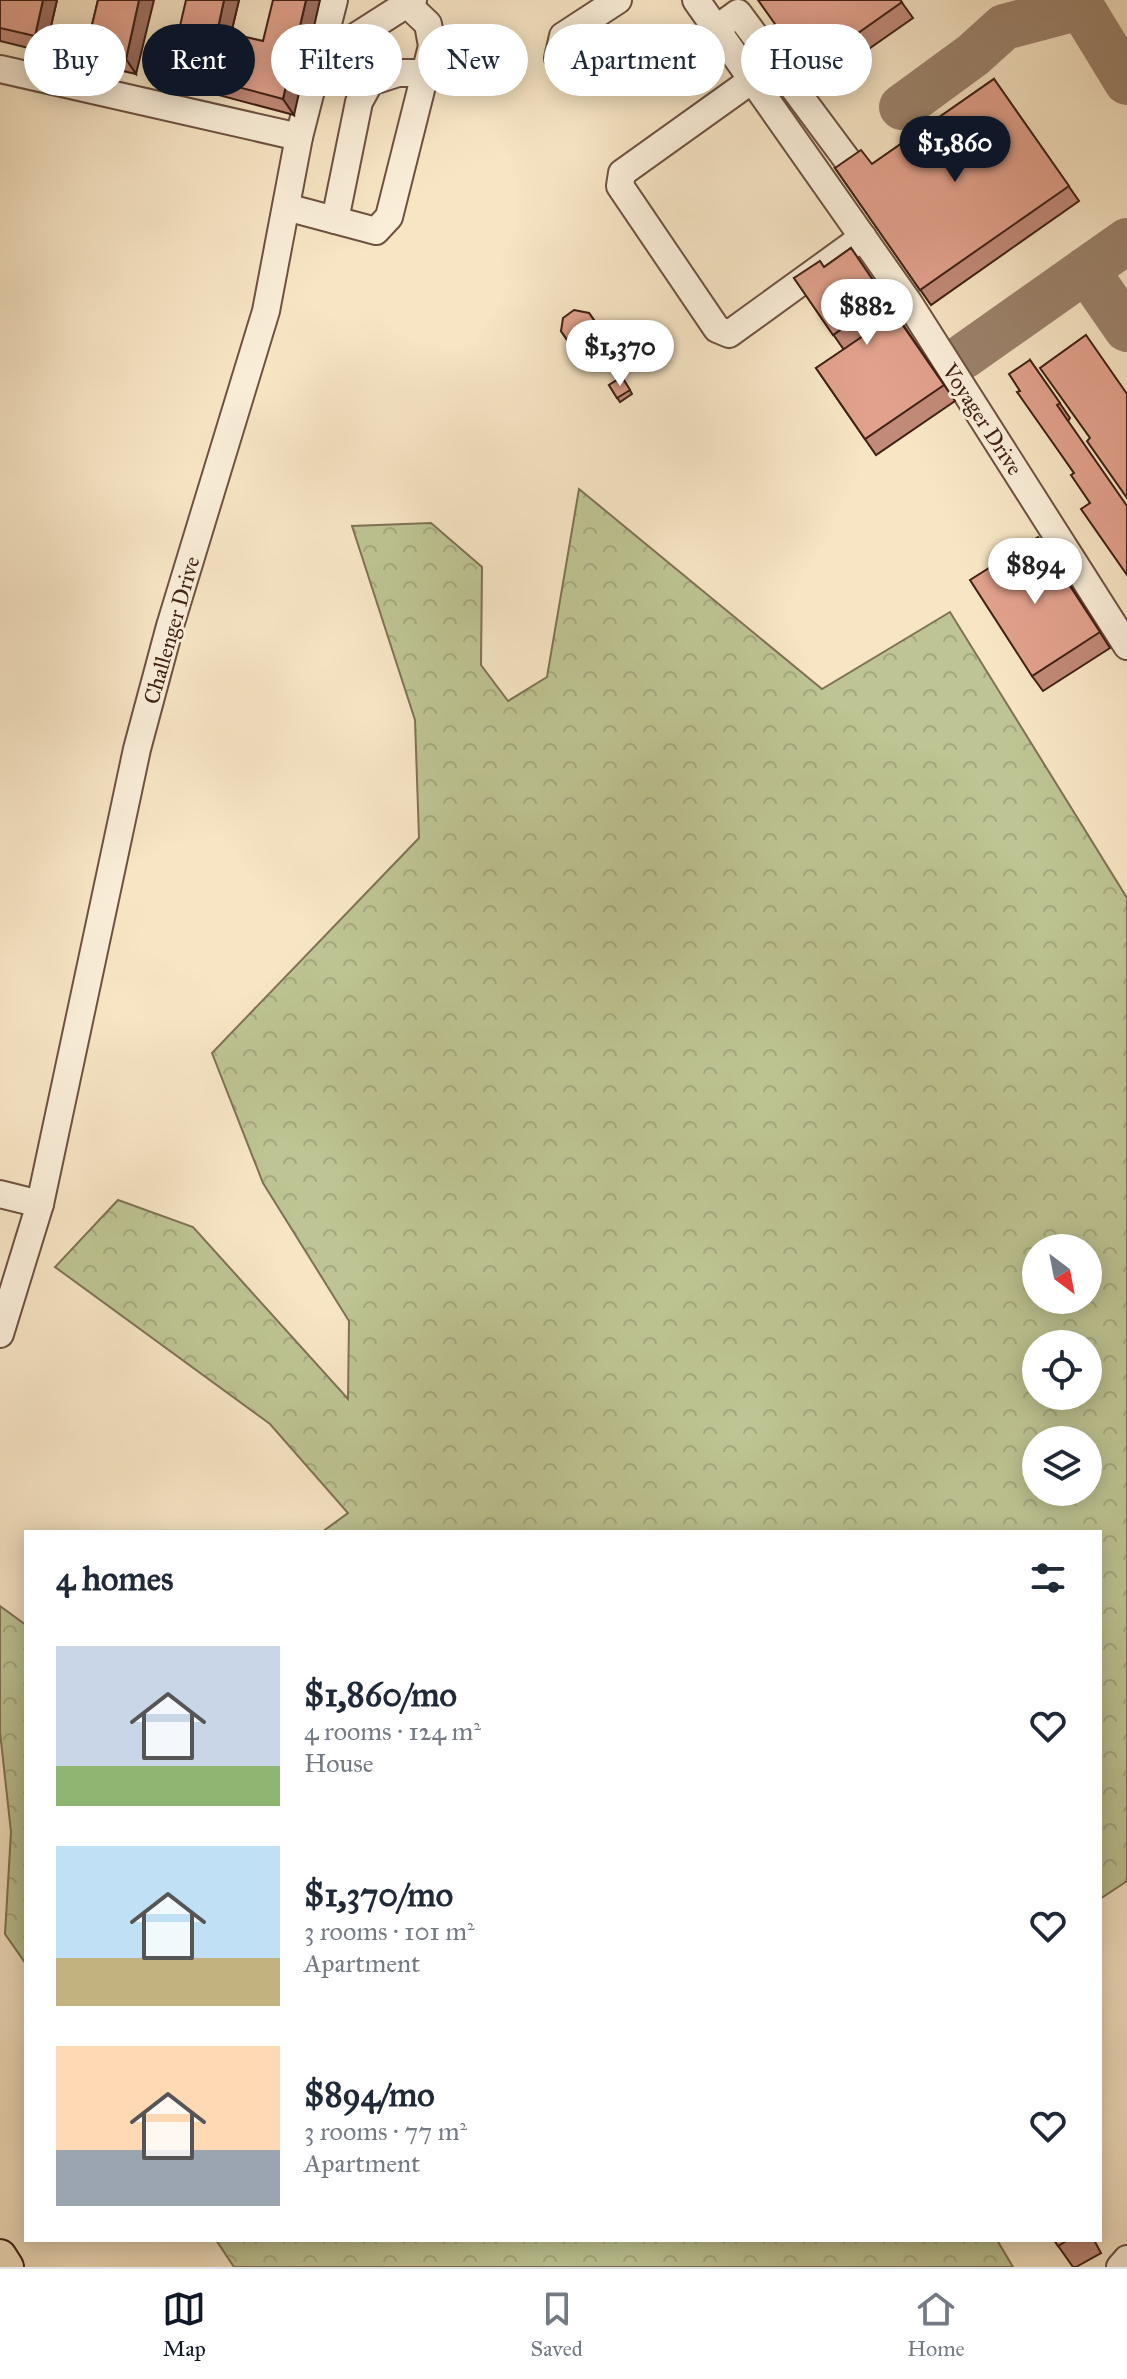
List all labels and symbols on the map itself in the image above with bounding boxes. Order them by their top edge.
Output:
pin: $1,860 [890,116,1020,184]
pin: $882 [820,279,914,347]
pin: $1,370 [555,320,685,388]
street label: Voyager Drive [936,358,1029,480]
pin: $894 [988,538,1082,606]
street label: Challenger Drive [137,553,206,707]
north arrow [1022,1234,1102,1314]

